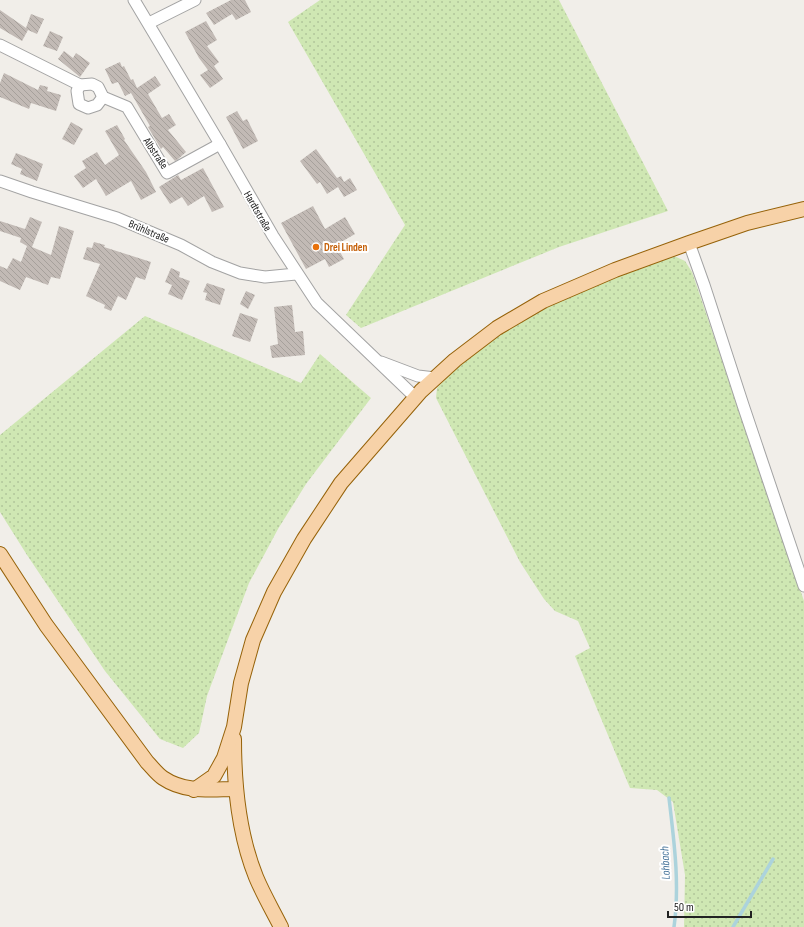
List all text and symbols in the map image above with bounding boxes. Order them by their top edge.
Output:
street label: Albstraße [140,134,171,171]
street label: Hardtstraße [241,189,274,234]
street label: Brühlstraße [126,217,171,246]
place label: Drei Linden [324,241,368,254]
marker: Drei Linden [311,242,321,252]
water label: Lohbach [657,846,674,880]
scale bar [668,893,751,919]
text: 50 m [674,900,694,915]

